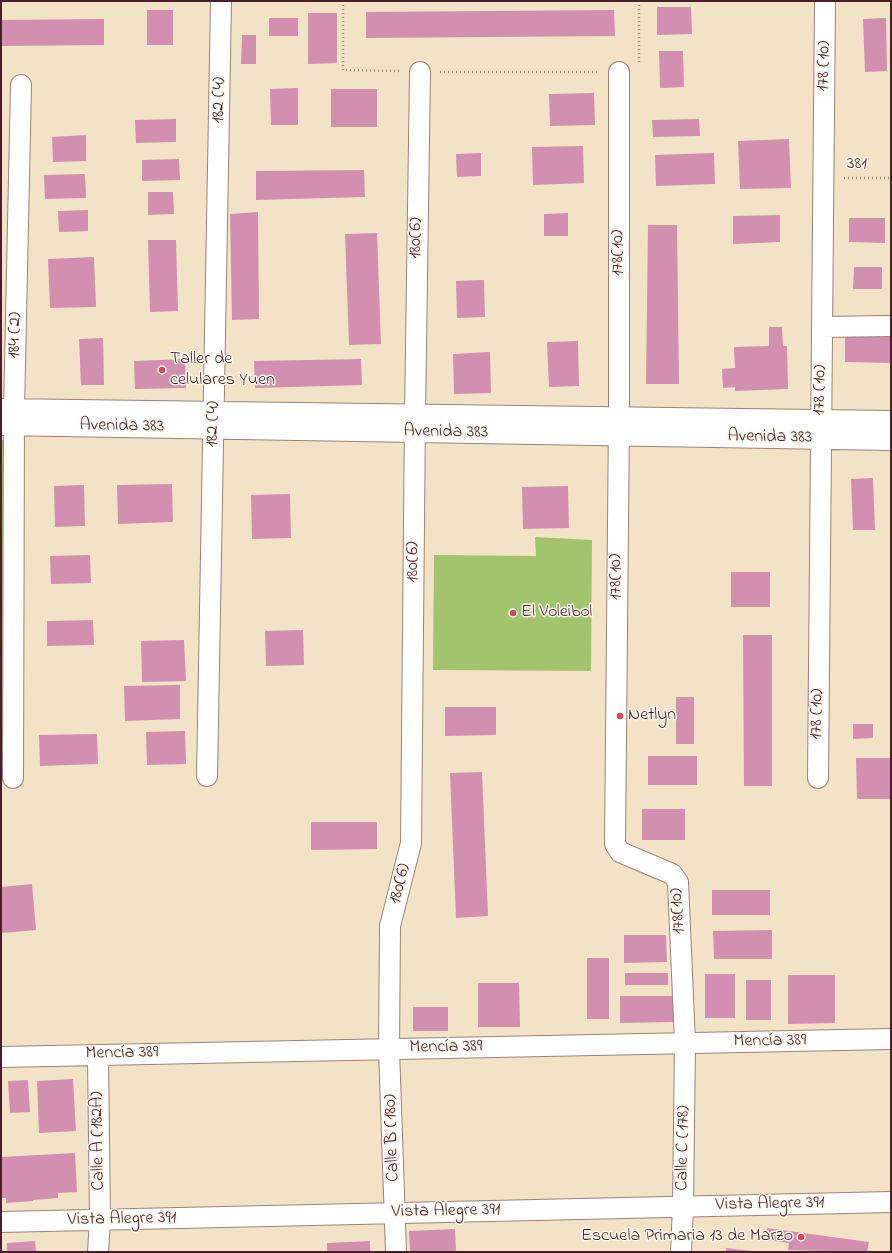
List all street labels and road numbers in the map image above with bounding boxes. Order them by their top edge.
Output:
street label: 178 (10) [814,40,836,92]
street label: 182 (4) [209,77,231,123]
street label: 381 [847,154,867,176]
street label: 180(6) [406,217,428,259]
street label: 178(10) [608,230,630,276]
street label: 184 (2) [5,312,27,358]
street label: 178 (10) [810,364,832,416]
street label: 182 (4) [203,401,225,447]
street label: Avenida 383 [79,415,165,439]
street label: Avenida 383 [403,421,489,445]
street label: Avenida 383 [727,426,813,450]
street label: 180(6) [403,541,425,583]
street label: 178(10) [606,554,628,600]
street label: 178 (10) [807,688,829,740]
street label: 180(6) [386,861,416,907]
street label: 178(10) [667,887,691,935]
street label: Mencía 389 [733,1031,807,1053]
street label: Mencía 389 [409,1037,483,1059]
street label: Mencía 389 [85,1043,159,1065]
street label: Calle A (182A) [87,1091,111,1191]
street label: Calle B (180) [381,1094,405,1182]
street label: Calle C (178) [672,1105,696,1191]
street label: Vista Alegre 391 [715,1193,825,1217]
street label: Vista Alegre 391 [391,1200,501,1224]
street label: Vista Alegre 391 [67,1208,177,1232]

